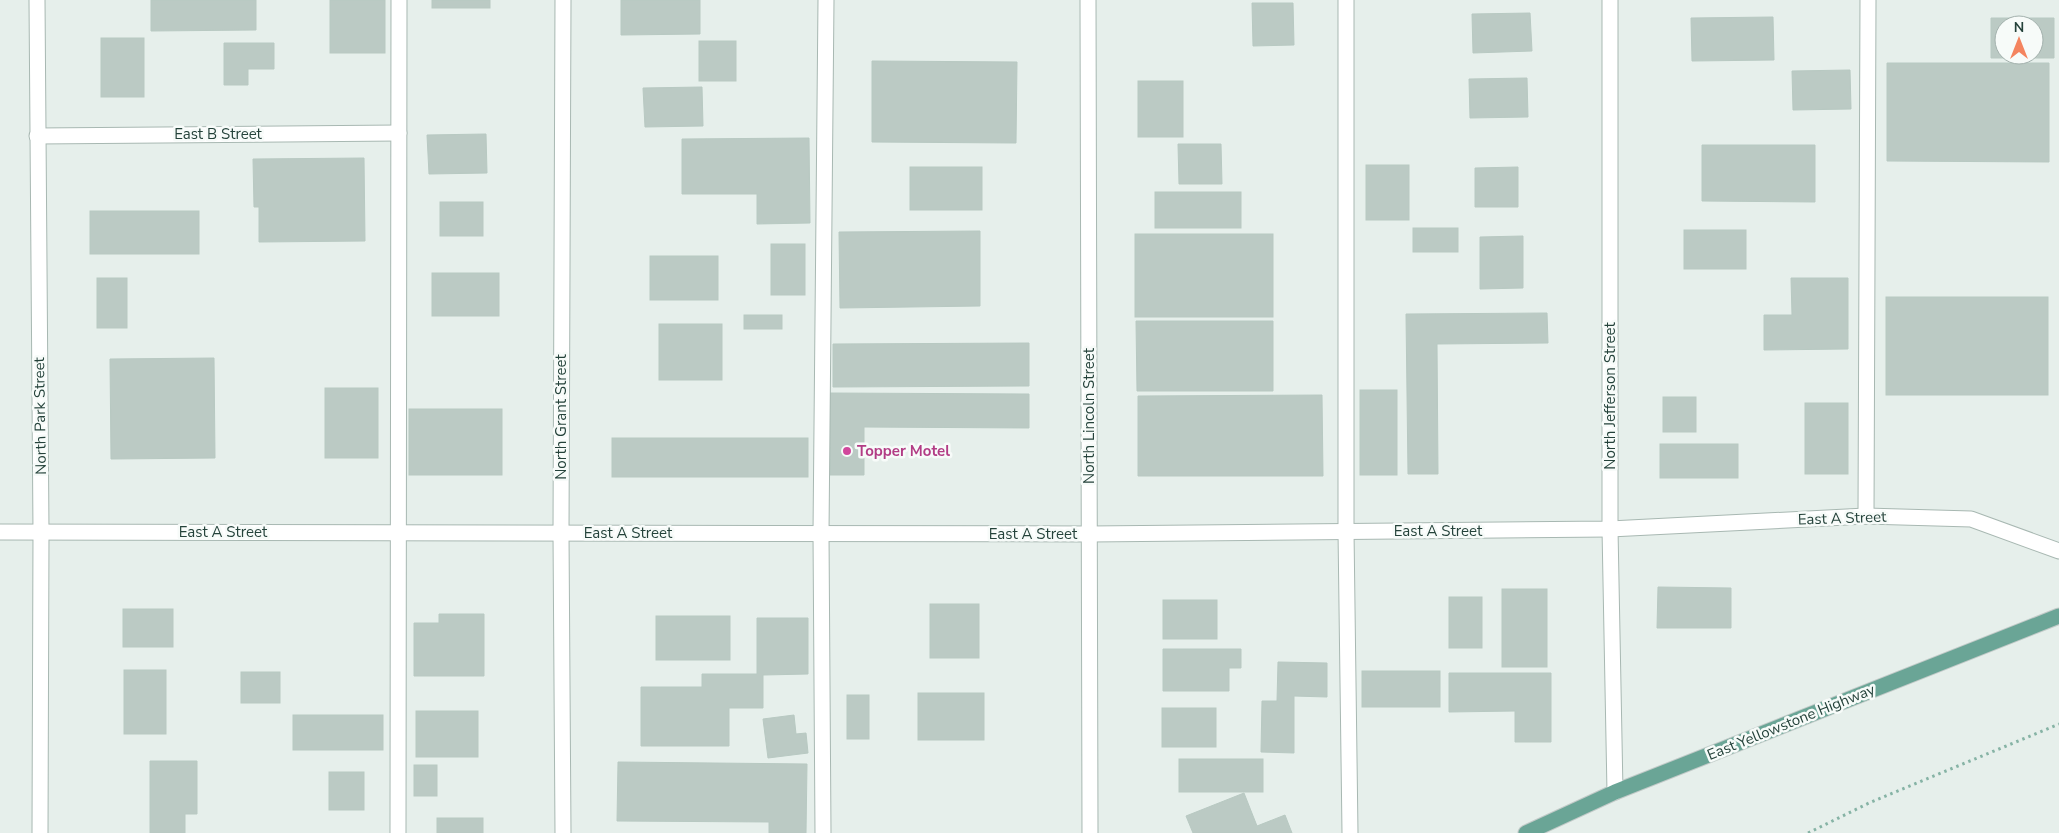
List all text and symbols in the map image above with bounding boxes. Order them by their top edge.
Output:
north arrow [1994,15,2044,65]
text: N [2014,18,2024,37]
street label: East B Street [174,124,263,144]
street label: North Jefferson Street [1600,322,1620,470]
street label: North Lincoln Street [1079,347,1099,484]
street label: North Grant Street [551,353,571,480]
street label: North Park Street [29,356,51,475]
place label: Topper Motel [857,441,950,461]
marker: Topper Motel [841,445,853,457]
street label: East A Street [1797,506,1887,530]
street label: East A Street [1394,521,1483,541]
street label: East A Street [179,522,268,542]
street label: East A Street [584,523,673,543]
street label: East A Street [989,524,1078,544]
street label: East Yellowstone Highway [1704,679,1878,765]

